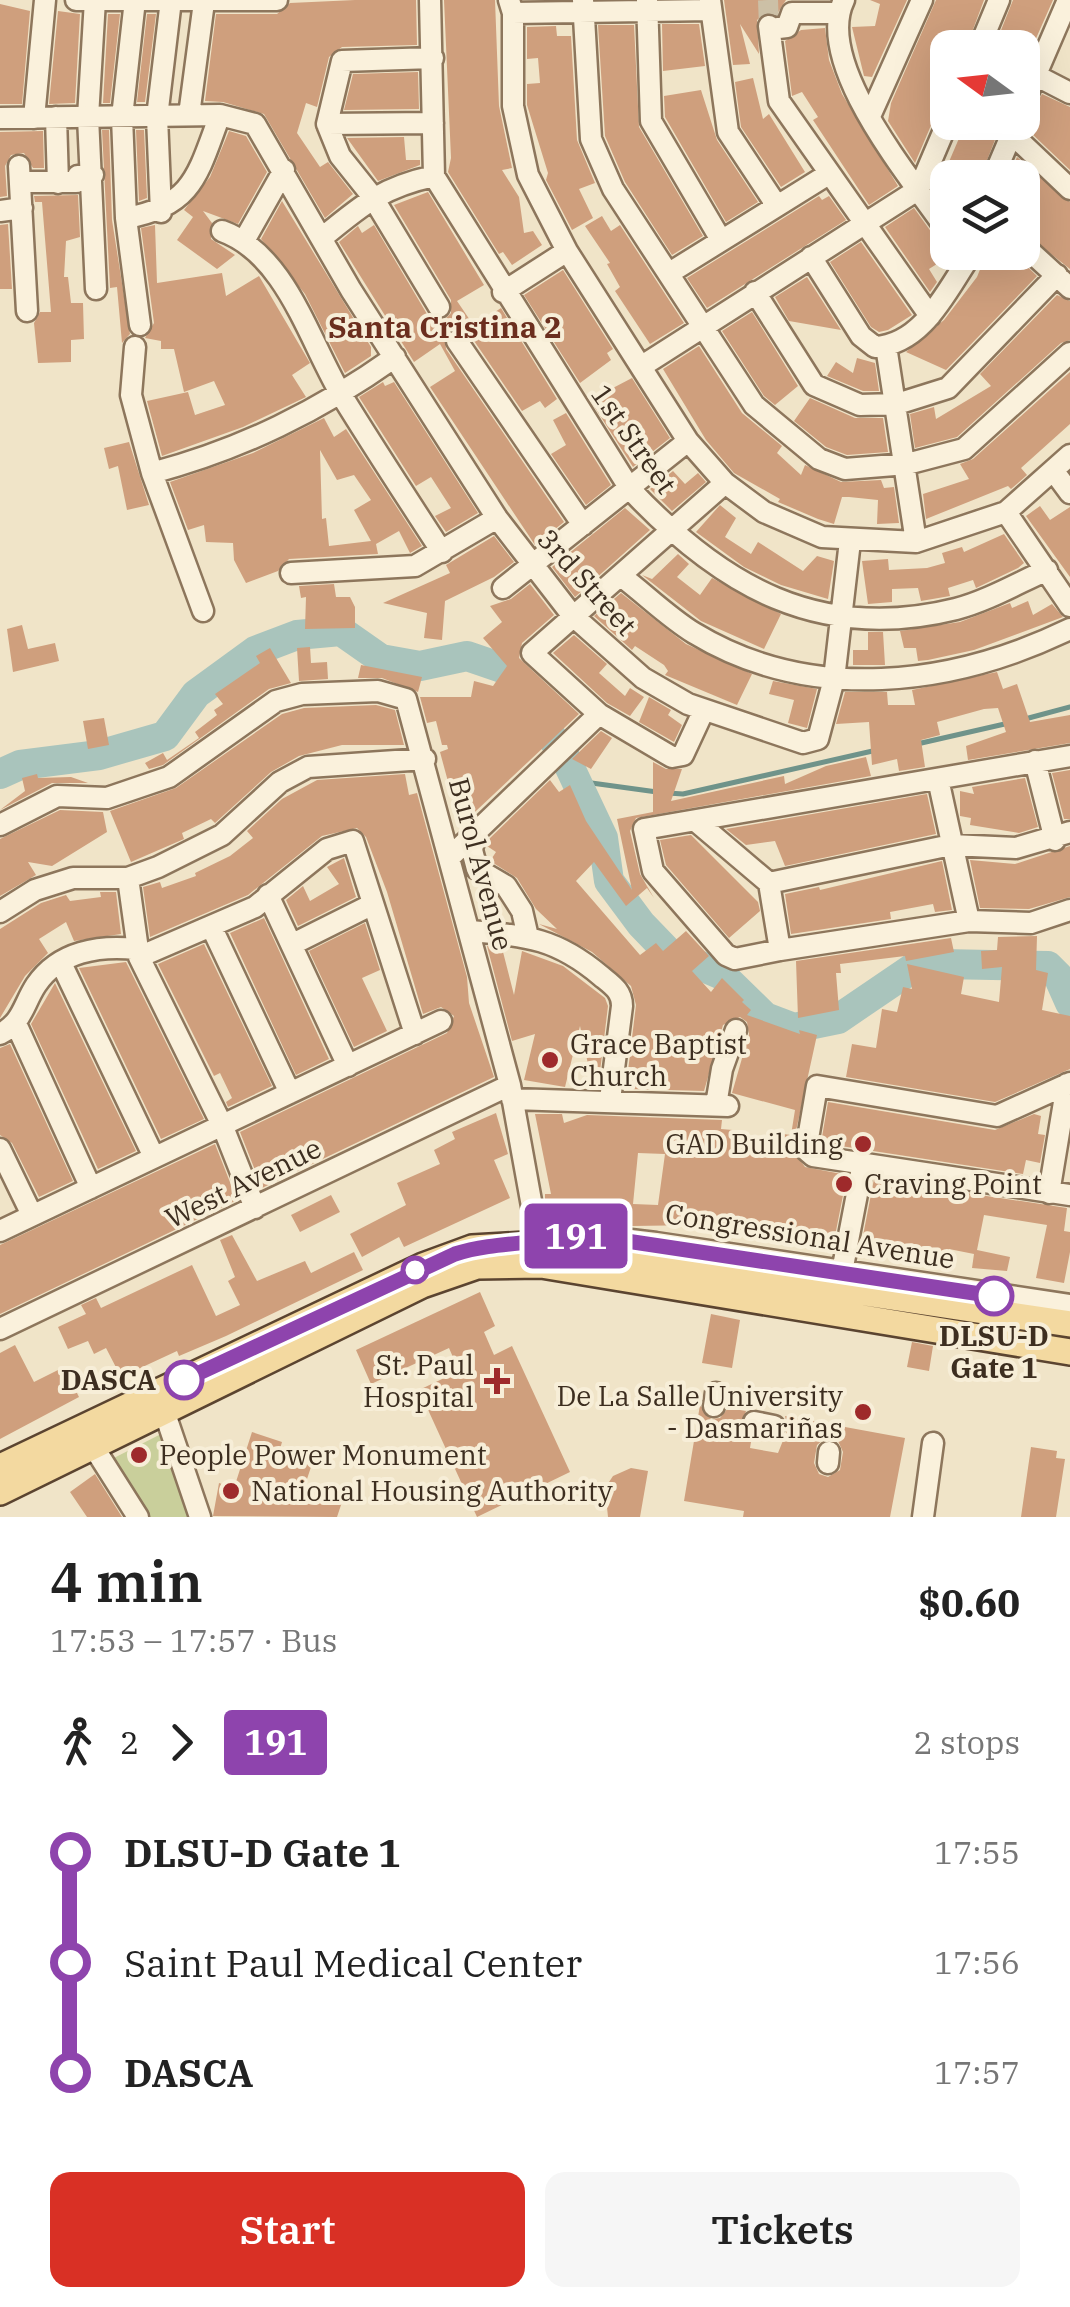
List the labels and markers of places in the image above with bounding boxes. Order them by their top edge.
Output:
place label: Grace Baptist Church [570,1025,747,1094]
marker: Grace Baptist Church [539,1049,561,1071]
place label: GAD Building [666,1125,843,1162]
marker: GAD Building [852,1133,874,1155]
place label: Craving Point [864,1165,1042,1202]
marker: Craving Point [833,1173,855,1195]
unlabelled marker [402,1257,428,1283]
marker: DLSU-D Gate 1 [975,1277,1013,1315]
place label: DLSU-D Gate 1 [939,1317,1049,1386]
place label: St. Paul Hospital [363,1346,474,1415]
place label: DASCA [61,1361,156,1398]
marker: DASCA [165,1361,203,1399]
marker: St. Paul Hospital [484,1368,510,1394]
place label: De La Salle University - Dasmariñas [557,1377,843,1446]
marker: De La Salle University - Dasmariñas [852,1401,874,1423]
place label: People Power Monument [159,1436,487,1473]
marker: People Power Monument [128,1444,150,1466]
place label: National Housing Authority [251,1472,613,1509]
marker: National Housing Authority [220,1480,242,1502]

